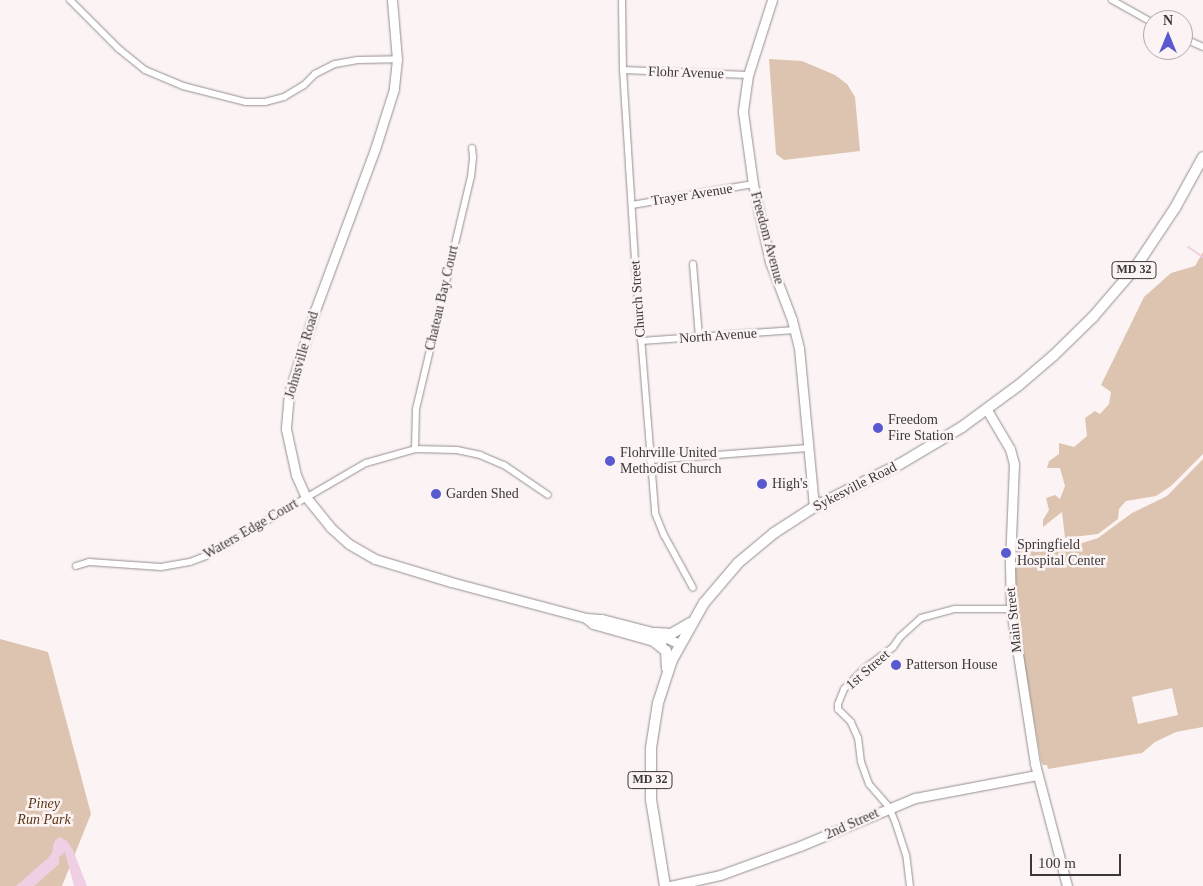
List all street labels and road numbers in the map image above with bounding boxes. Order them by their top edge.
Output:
street label: Flohr Avenue [648,63,724,83]
street label: Trayer Avenue [650,180,734,210]
street label: Freedom Avenue [746,190,788,286]
street label: Chateau Bay Court [422,244,462,352]
street label: Church Street [627,260,649,338]
road number: MD 32 [1112,260,1156,280]
street label: Johnsville Road [282,310,322,400]
street label: North Avenue [678,325,758,347]
street label: Sykesville Road [810,459,900,515]
street label: Waters Edge Court [201,495,301,563]
street label: Main Street [1002,586,1026,654]
street label: 1st Street [843,646,893,694]
road number: MD 32 [628,770,672,790]
street label: 2nd Street [822,805,882,843]

